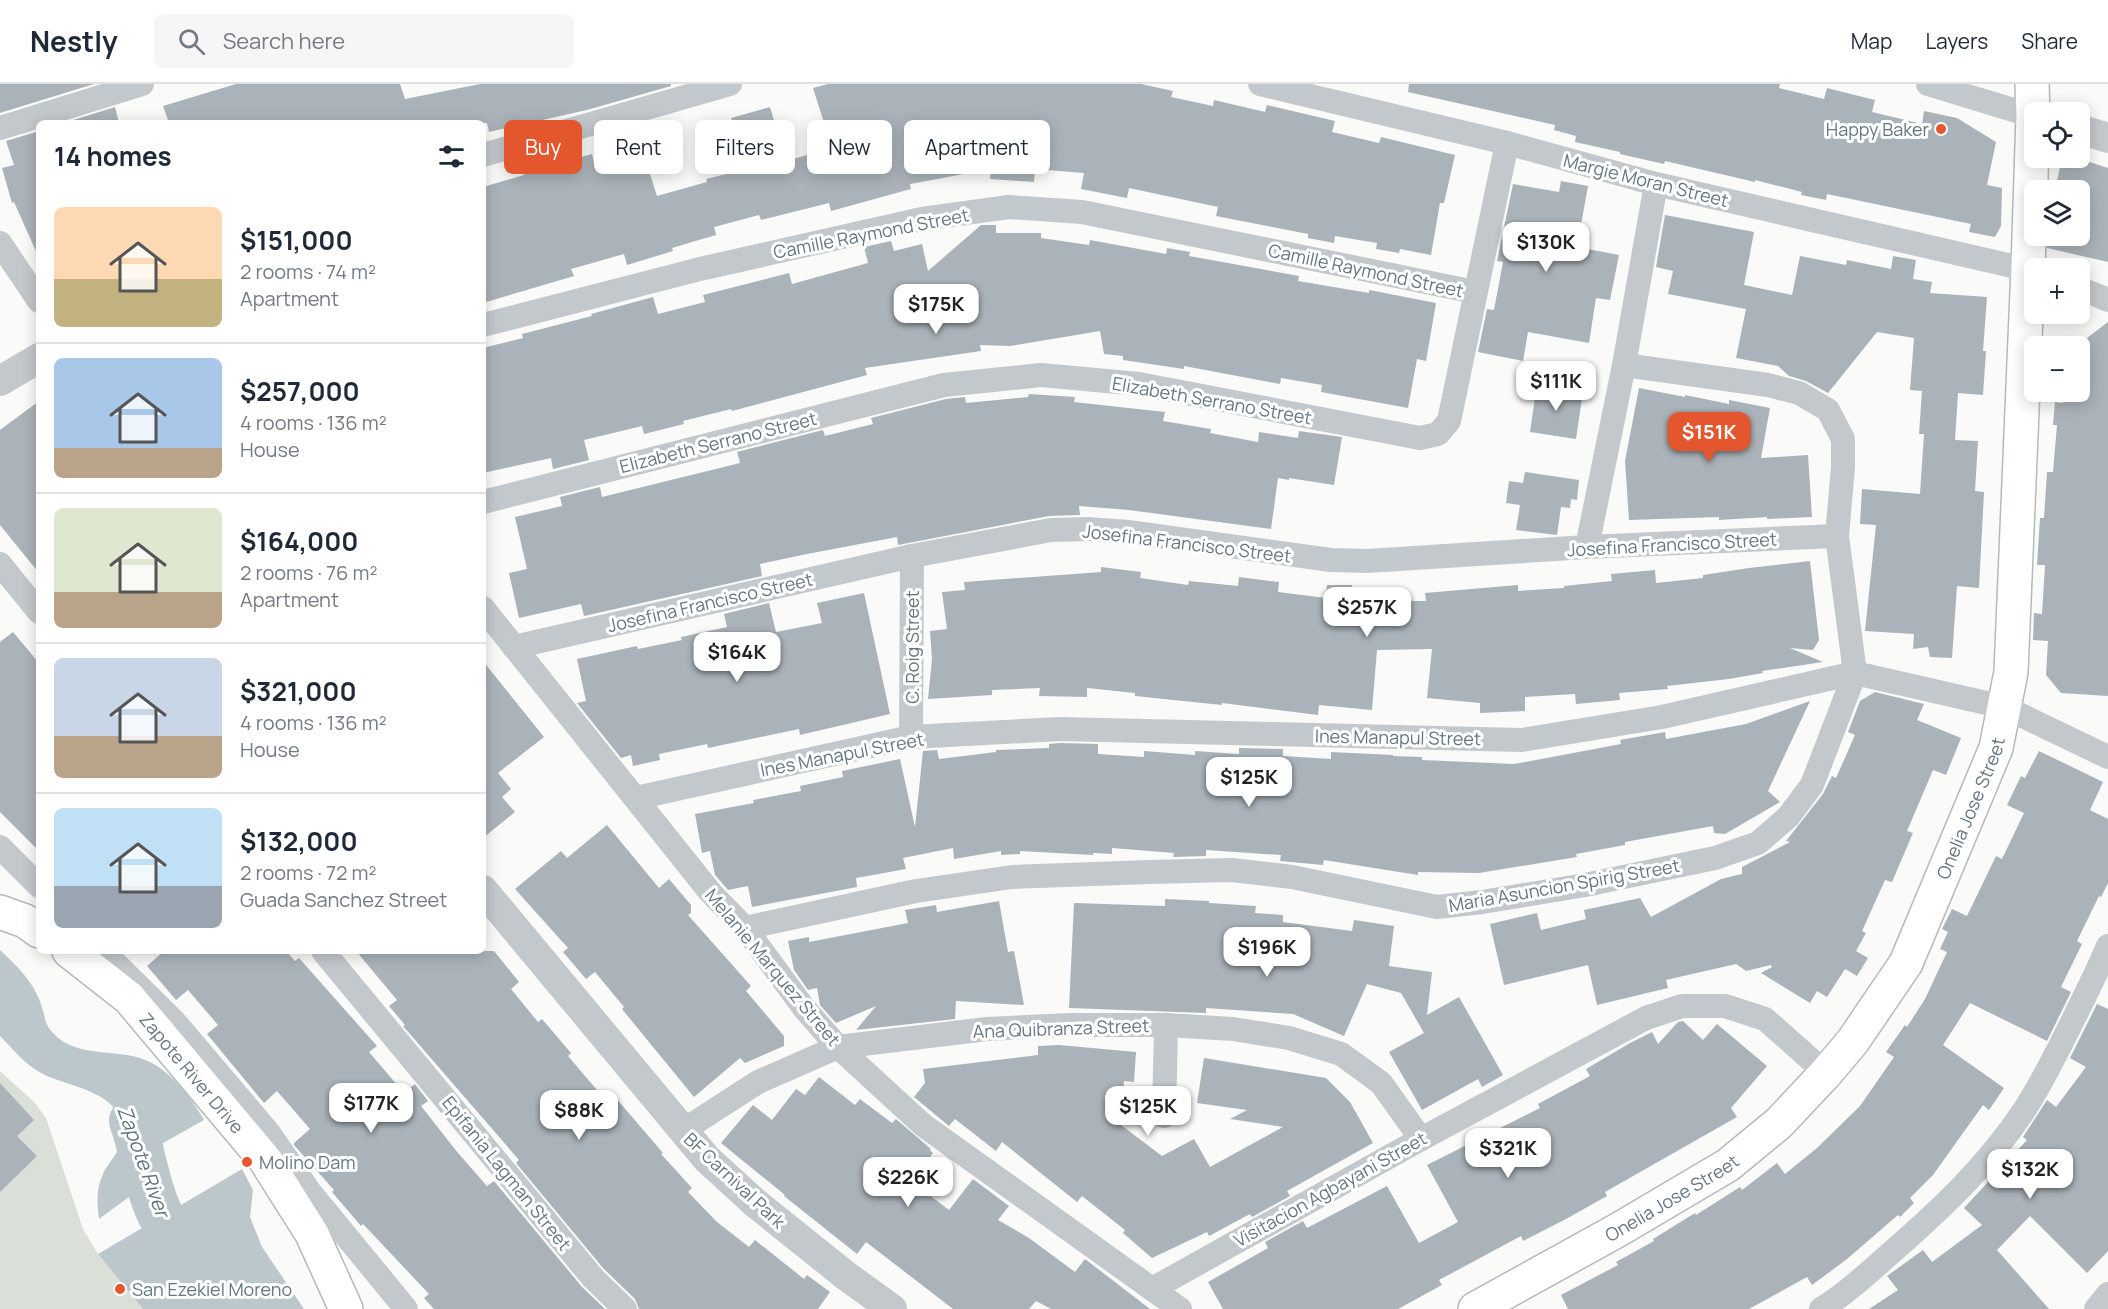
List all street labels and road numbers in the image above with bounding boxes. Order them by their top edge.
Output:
street label: Margie Moran Street [1561,148,1731,212]
street label: Camille Raymond Street [771,202,971,264]
street label: Camille Raymond Street [1266,238,1466,302]
street label: Elizabeth Serrano Street [1110,371,1314,429]
street label: Elizabeth Serrano Street [617,406,819,478]
street label: Josefina Francisco Street [1081,518,1293,568]
street label: Josefina Francisco Street [1567,527,1777,561]
street label: Josefina Francisco Street [605,567,815,637]
street label: C. Roig Street [900,590,924,704]
street label: Ines Manapul Street [1315,724,1481,750]
street label: Ines Manapul Street [758,726,926,782]
street label: Onelia Jose Street [1931,735,2010,883]
street label: Maria Asuncion Spirig Street [1447,853,1681,917]
street label: Melanie Marquez Street [700,883,846,1051]
street label: Zapote River Drive [134,1008,250,1138]
street label: Ana Quibranza Street [972,1013,1150,1043]
street label: Epifania Lagman Street [437,1091,577,1255]
street label: Visitacion Agbayani Street [1229,1126,1431,1252]
street label: BF Carnival Park [679,1127,792,1234]
street label: Onelia Jose Street [1601,1149,1744,1247]

